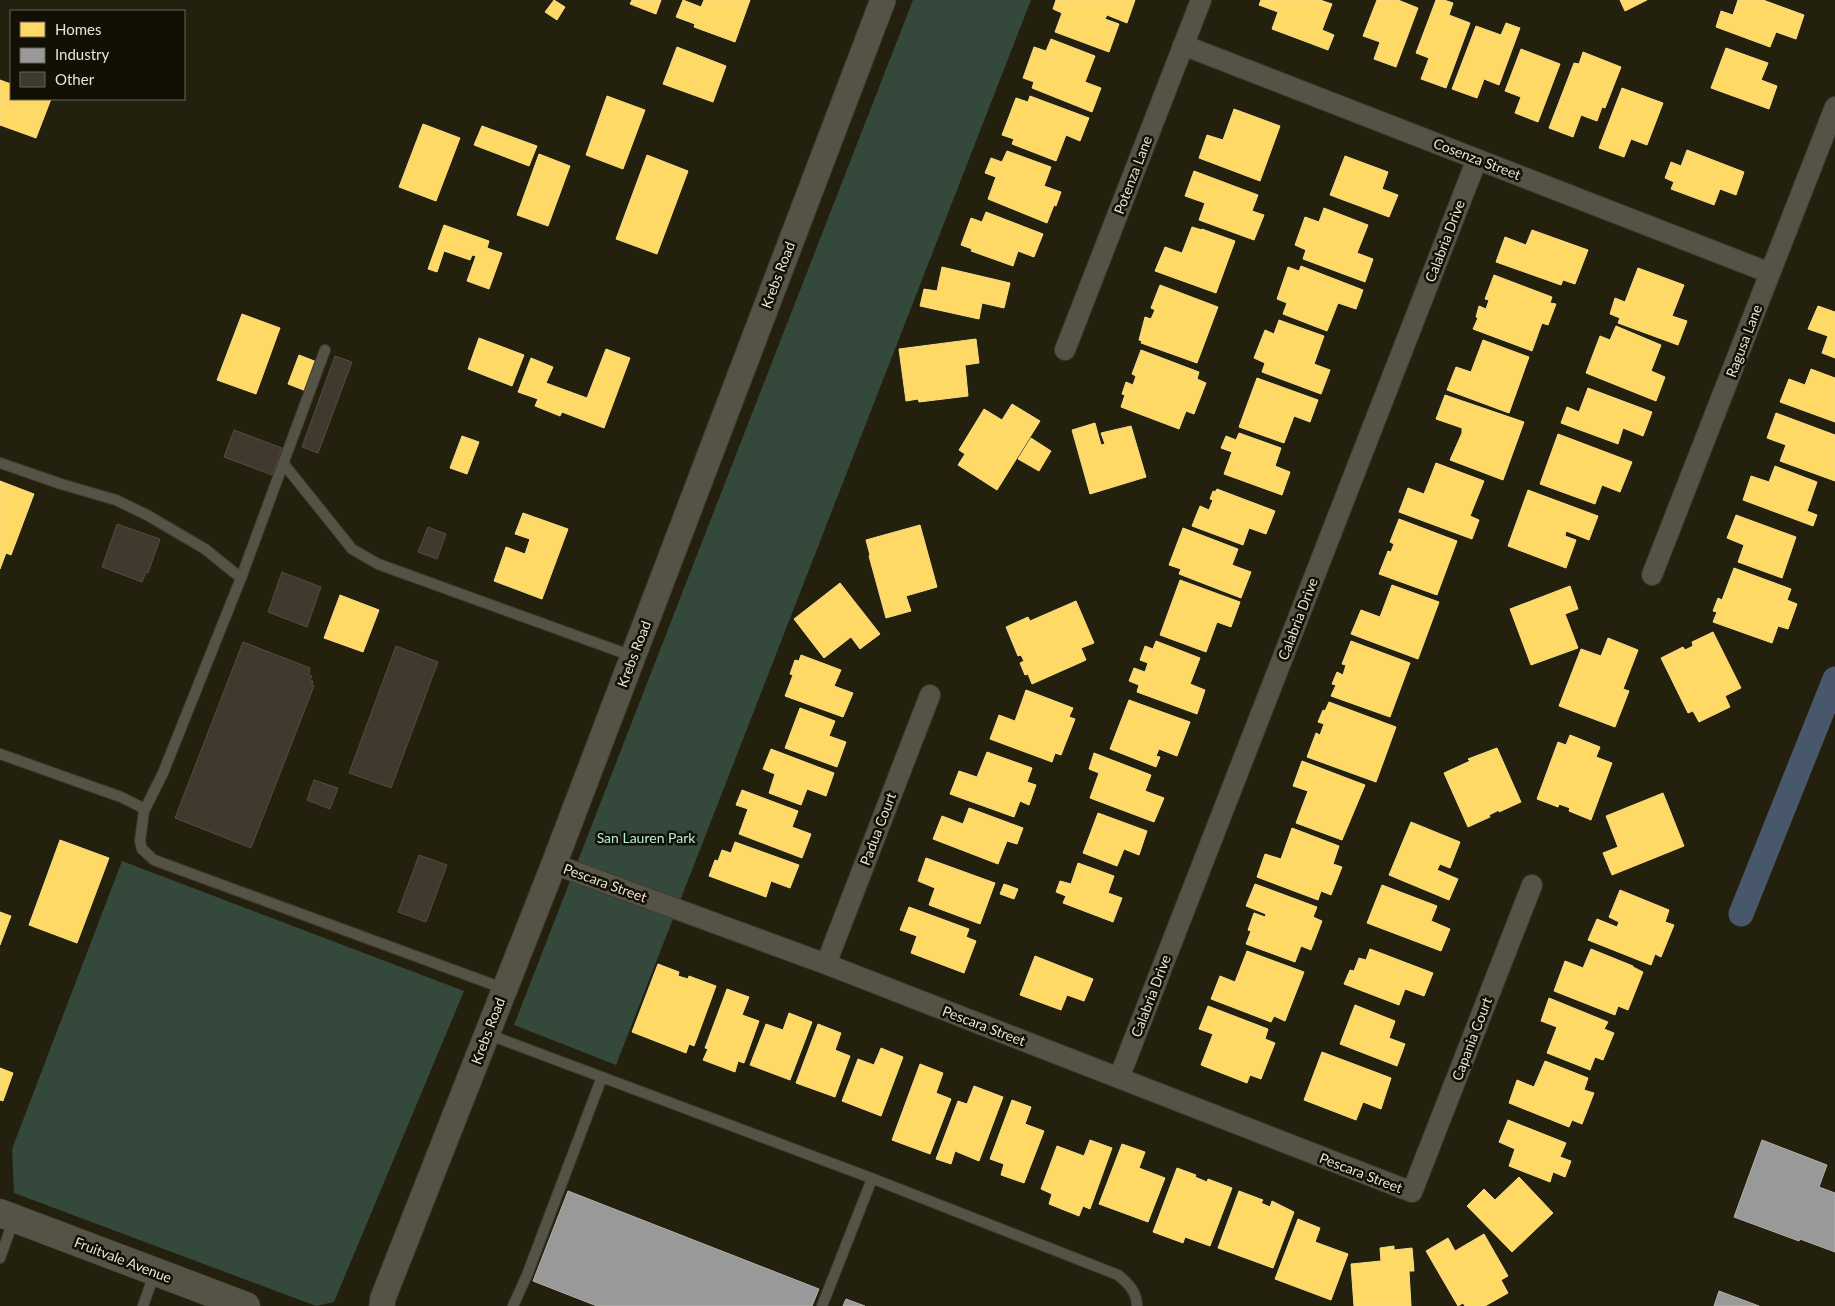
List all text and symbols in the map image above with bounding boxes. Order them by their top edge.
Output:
legend [10,10,185,100]
text: Homes [55,20,101,38]
text: Industry [55,45,110,63]
text: Other [55,70,95,88]
street label: Potenza Lane [1110,133,1155,216]
street label: Cosenza Street [1431,134,1523,183]
street label: Calabria Drive [1421,197,1468,284]
street label: Krebs Road [757,239,798,311]
street label: Ragusa Lane [1722,302,1765,380]
street label: Calabria Drive [1274,575,1321,662]
street label: Krebs Road [613,618,654,690]
street label: Padua Court [856,790,899,868]
park label: San Lauren Park [597,829,696,846]
street label: Pescara Street [561,860,649,905]
street label: Calabria Drive [1127,952,1174,1039]
street label: Krebs Road [467,995,508,1067]
street label: Capania Court [1448,995,1495,1083]
street label: Pescara Street [940,1002,1028,1049]
street label: Pescara Street [1317,1149,1405,1196]
street label: Fruitvale Avenue [72,1233,174,1286]

